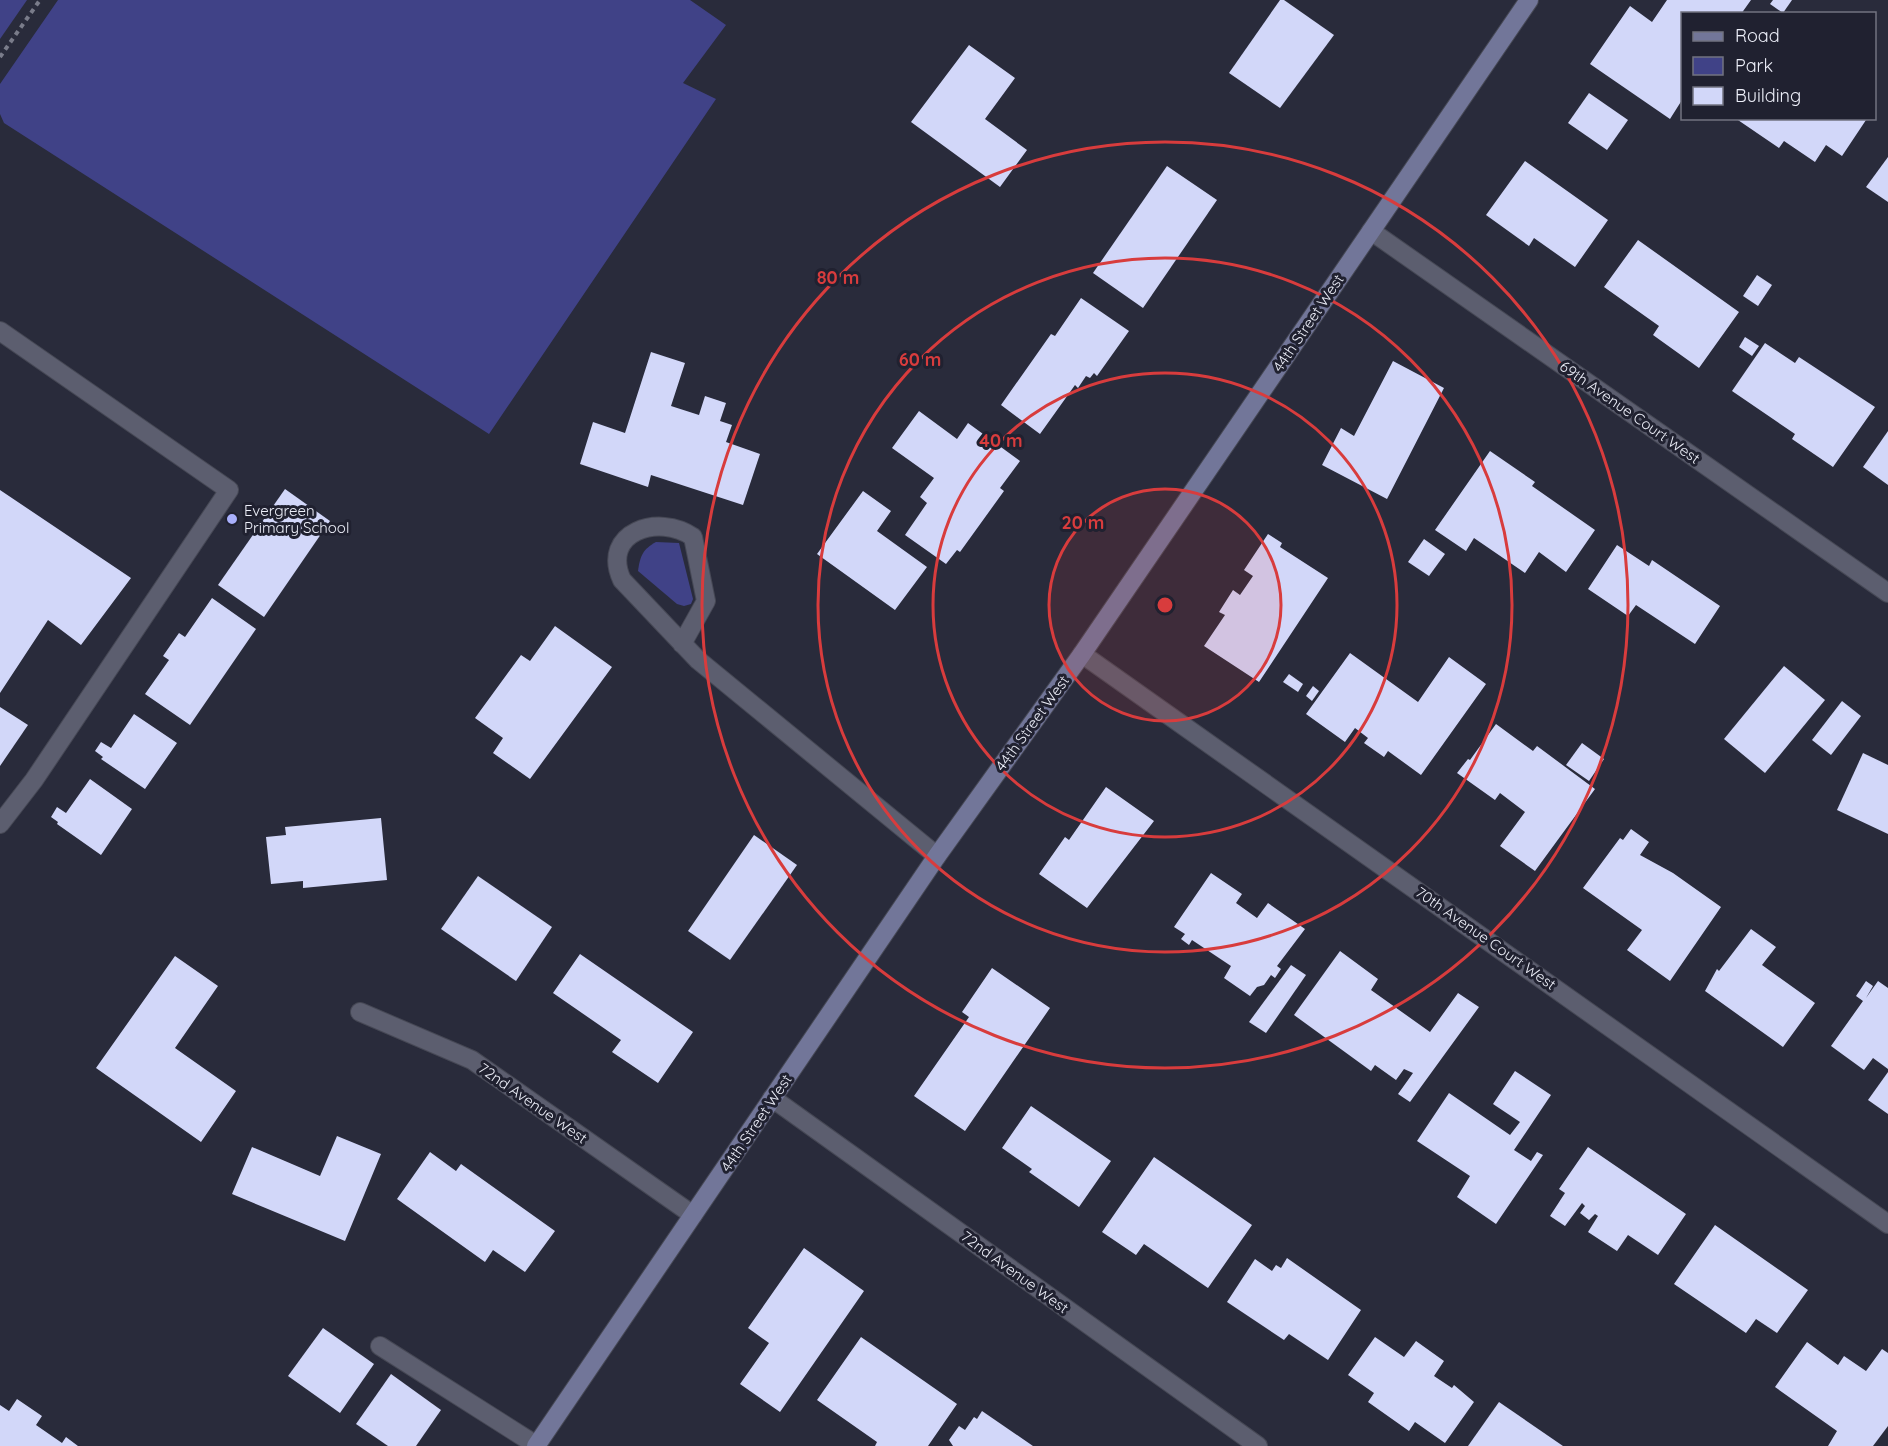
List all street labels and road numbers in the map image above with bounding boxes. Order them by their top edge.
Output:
street label: 44th Street West [1268,271,1348,375]
street label: 69th Avenue Court West [1556,356,1704,468]
street label: 44th Street West [991,672,1073,774]
street label: 70th Avenue Court West [1412,882,1560,994]
street label: 72nd Avenue West [475,1058,591,1148]
street label: 44th Street West [716,1071,796,1175]
street label: 72nd Avenue West [958,1227,1072,1317]

